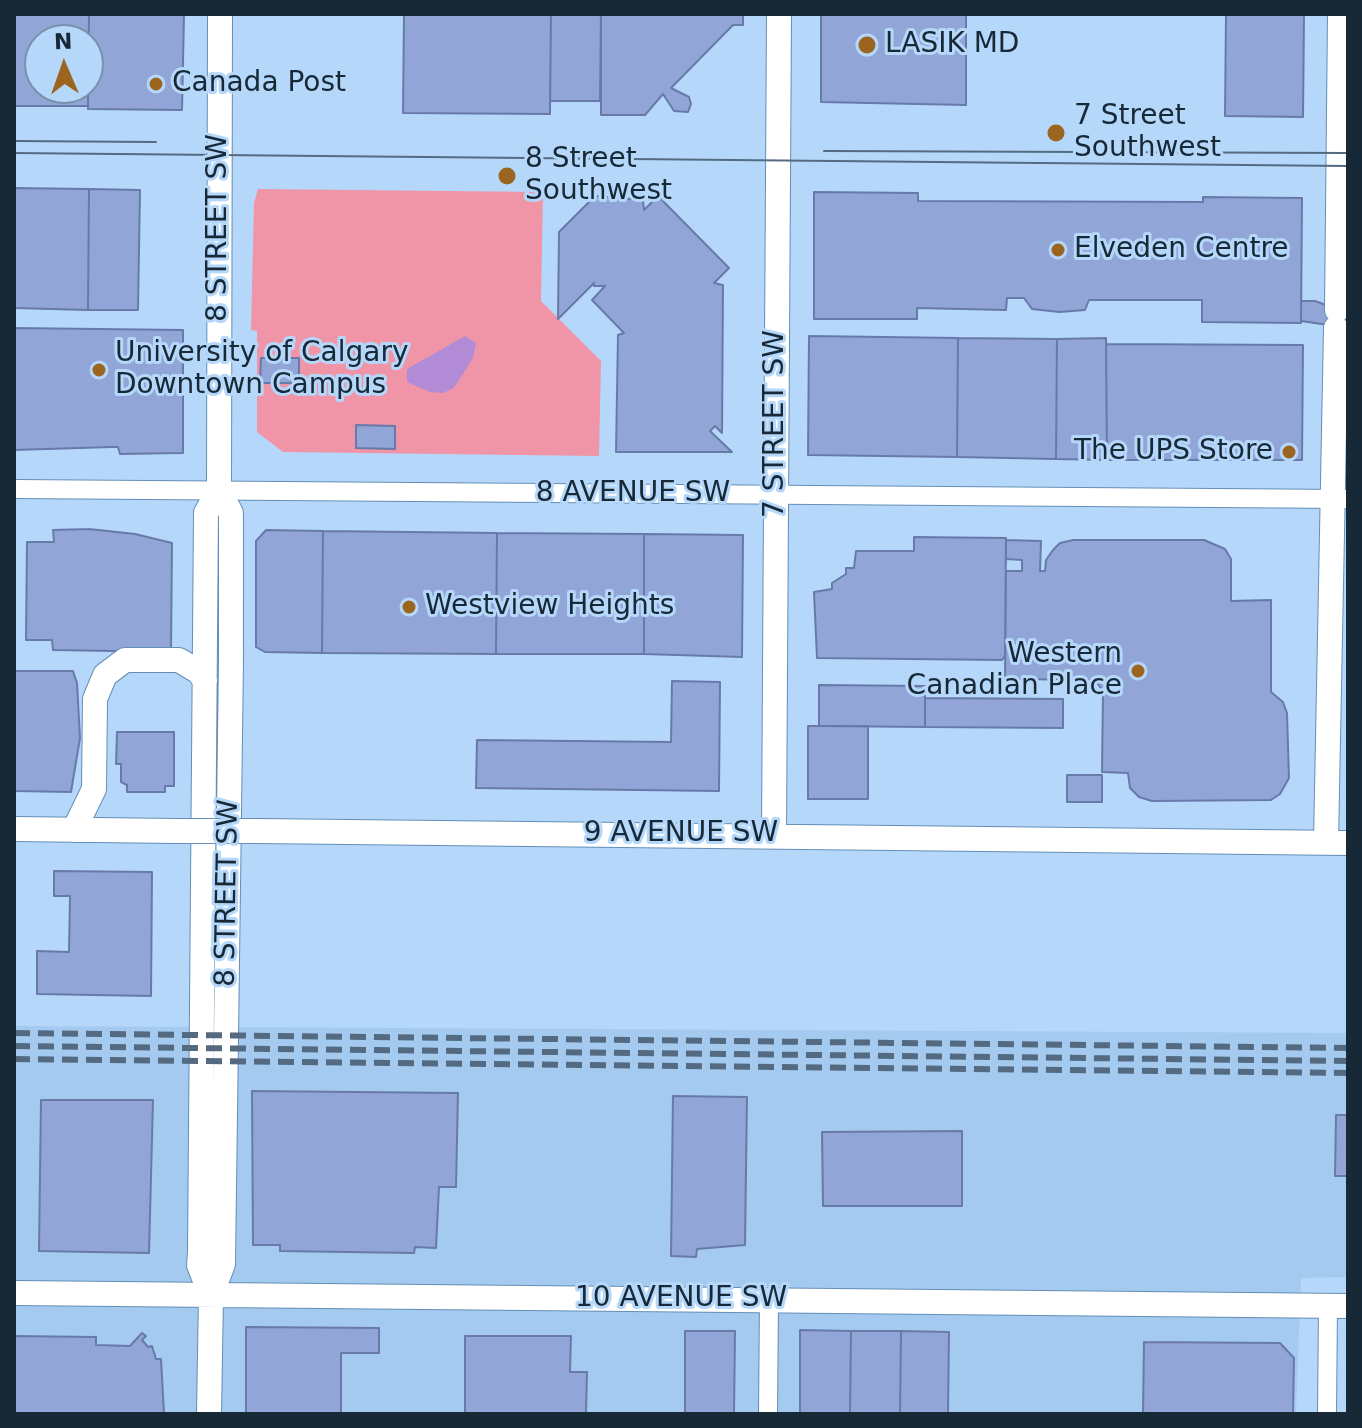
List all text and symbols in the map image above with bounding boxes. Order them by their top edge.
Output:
north arrow [24,24,104,104]
place label: LASIK MD [885,28,1019,62]
text: N [54,29,73,54]
marker: LASIK MD [856,34,878,56]
place label: Canada Post [172,67,346,101]
marker: Canada Post [147,75,165,93]
place label: 7 Street Southwest [1074,100,1221,166]
marker: 7 Street Southwest [1045,122,1067,144]
street label: 8 STREET SW [202,134,236,322]
place label: 8 Street Southwest [525,143,672,209]
marker: 8 Street Southwest [496,165,518,187]
place label: Elveden Centre [1074,233,1289,267]
marker: Elveden Centre [1049,241,1067,259]
street label: 7 STREET SW [759,330,793,518]
place label: University of Calgary Downtown Campus [115,337,409,403]
marker: University of Calgary Downtown Campus [90,361,108,379]
place label: The UPS Store [1074,435,1273,469]
marker: The UPS Store [1280,443,1298,461]
street label: 8 AVENUE SW [536,477,730,511]
place label: Westview Heights [425,590,674,624]
marker: Westview Heights [400,598,418,616]
place label: Western Canadian Place [907,638,1122,704]
marker: Western Canadian Place [1129,662,1147,680]
street label: 8 STREET SW [210,799,246,987]
street label: 9 AVENUE SW [584,817,778,851]
street label: 10 AVENUE SW [575,1282,787,1316]

